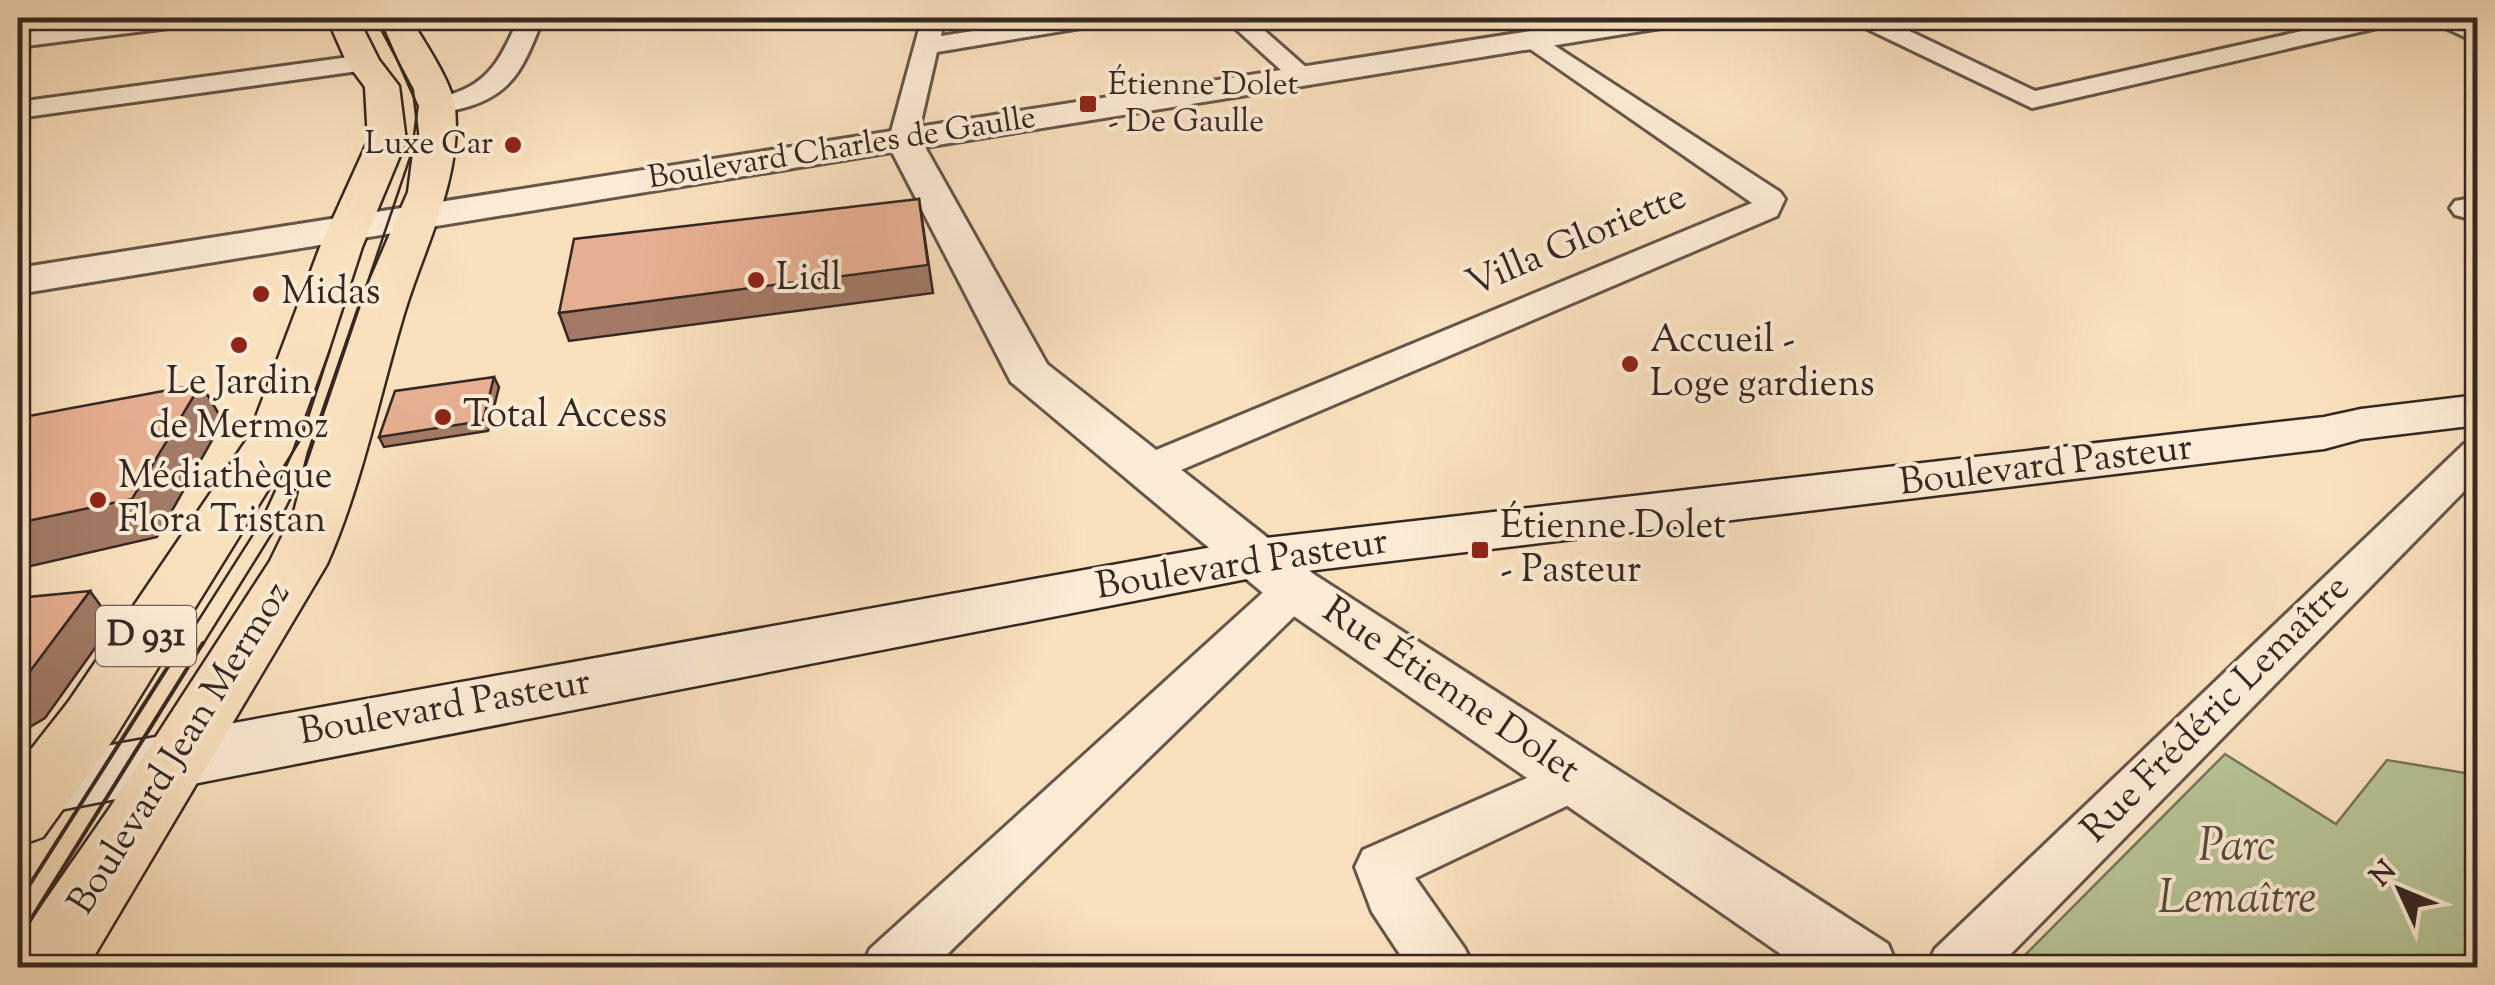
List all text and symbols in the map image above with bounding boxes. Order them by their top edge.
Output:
place label: Étienne Dolet - De Gaulle [1108,63,1298,146]
marker: Étienne Dolet - De Gaulle [1077,93,1099,115]
street label: Boulevard Charles de Gaulle [645,96,1039,202]
place label: Luxe Car [365,122,493,168]
marker: Luxe Car [502,134,524,156]
street label: Villa Gloriette [1459,171,1695,313]
place label: Lidl [776,253,842,307]
place label: Midas [281,267,380,321]
marker: Lidl [745,269,767,291]
marker: Midas [250,283,272,305]
place label: Accueil - Loge gardiens [1650,315,1875,413]
marker: Le Jardin de Mermoz [228,334,250,356]
marker: Accueil - Loge gardiens [1619,353,1641,375]
place label: Le Jardin de Mermoz [149,357,329,455]
place label: Total Access [463,390,667,444]
marker: Total Access [432,406,454,428]
street label: Boulevard Pasteur [1896,422,2196,512]
place label: Médiathèque Flora Tristan [118,451,333,549]
marker: Médiathèque Flora Tristan [87,489,109,511]
place label: Étienne Dolet - Pasteur [1500,500,1726,599]
street label: Boulevard Pasteur [1092,516,1392,616]
marker: Étienne Dolet - Pasteur [1469,539,1491,561]
street label: Rue Frédéric Lemaître [2071,564,2363,856]
street label: Boulevard Jean Mermoz [56,572,306,926]
street label: Rue Étienne Dolet [1311,585,1590,798]
road number: D 931 [96,606,196,666]
street label: Boulevard Pasteur [295,657,595,761]
park label: Parc Lemaître [2158,816,2316,933]
north arrow [2350,840,2450,940]
text: N [2362,853,2406,897]

